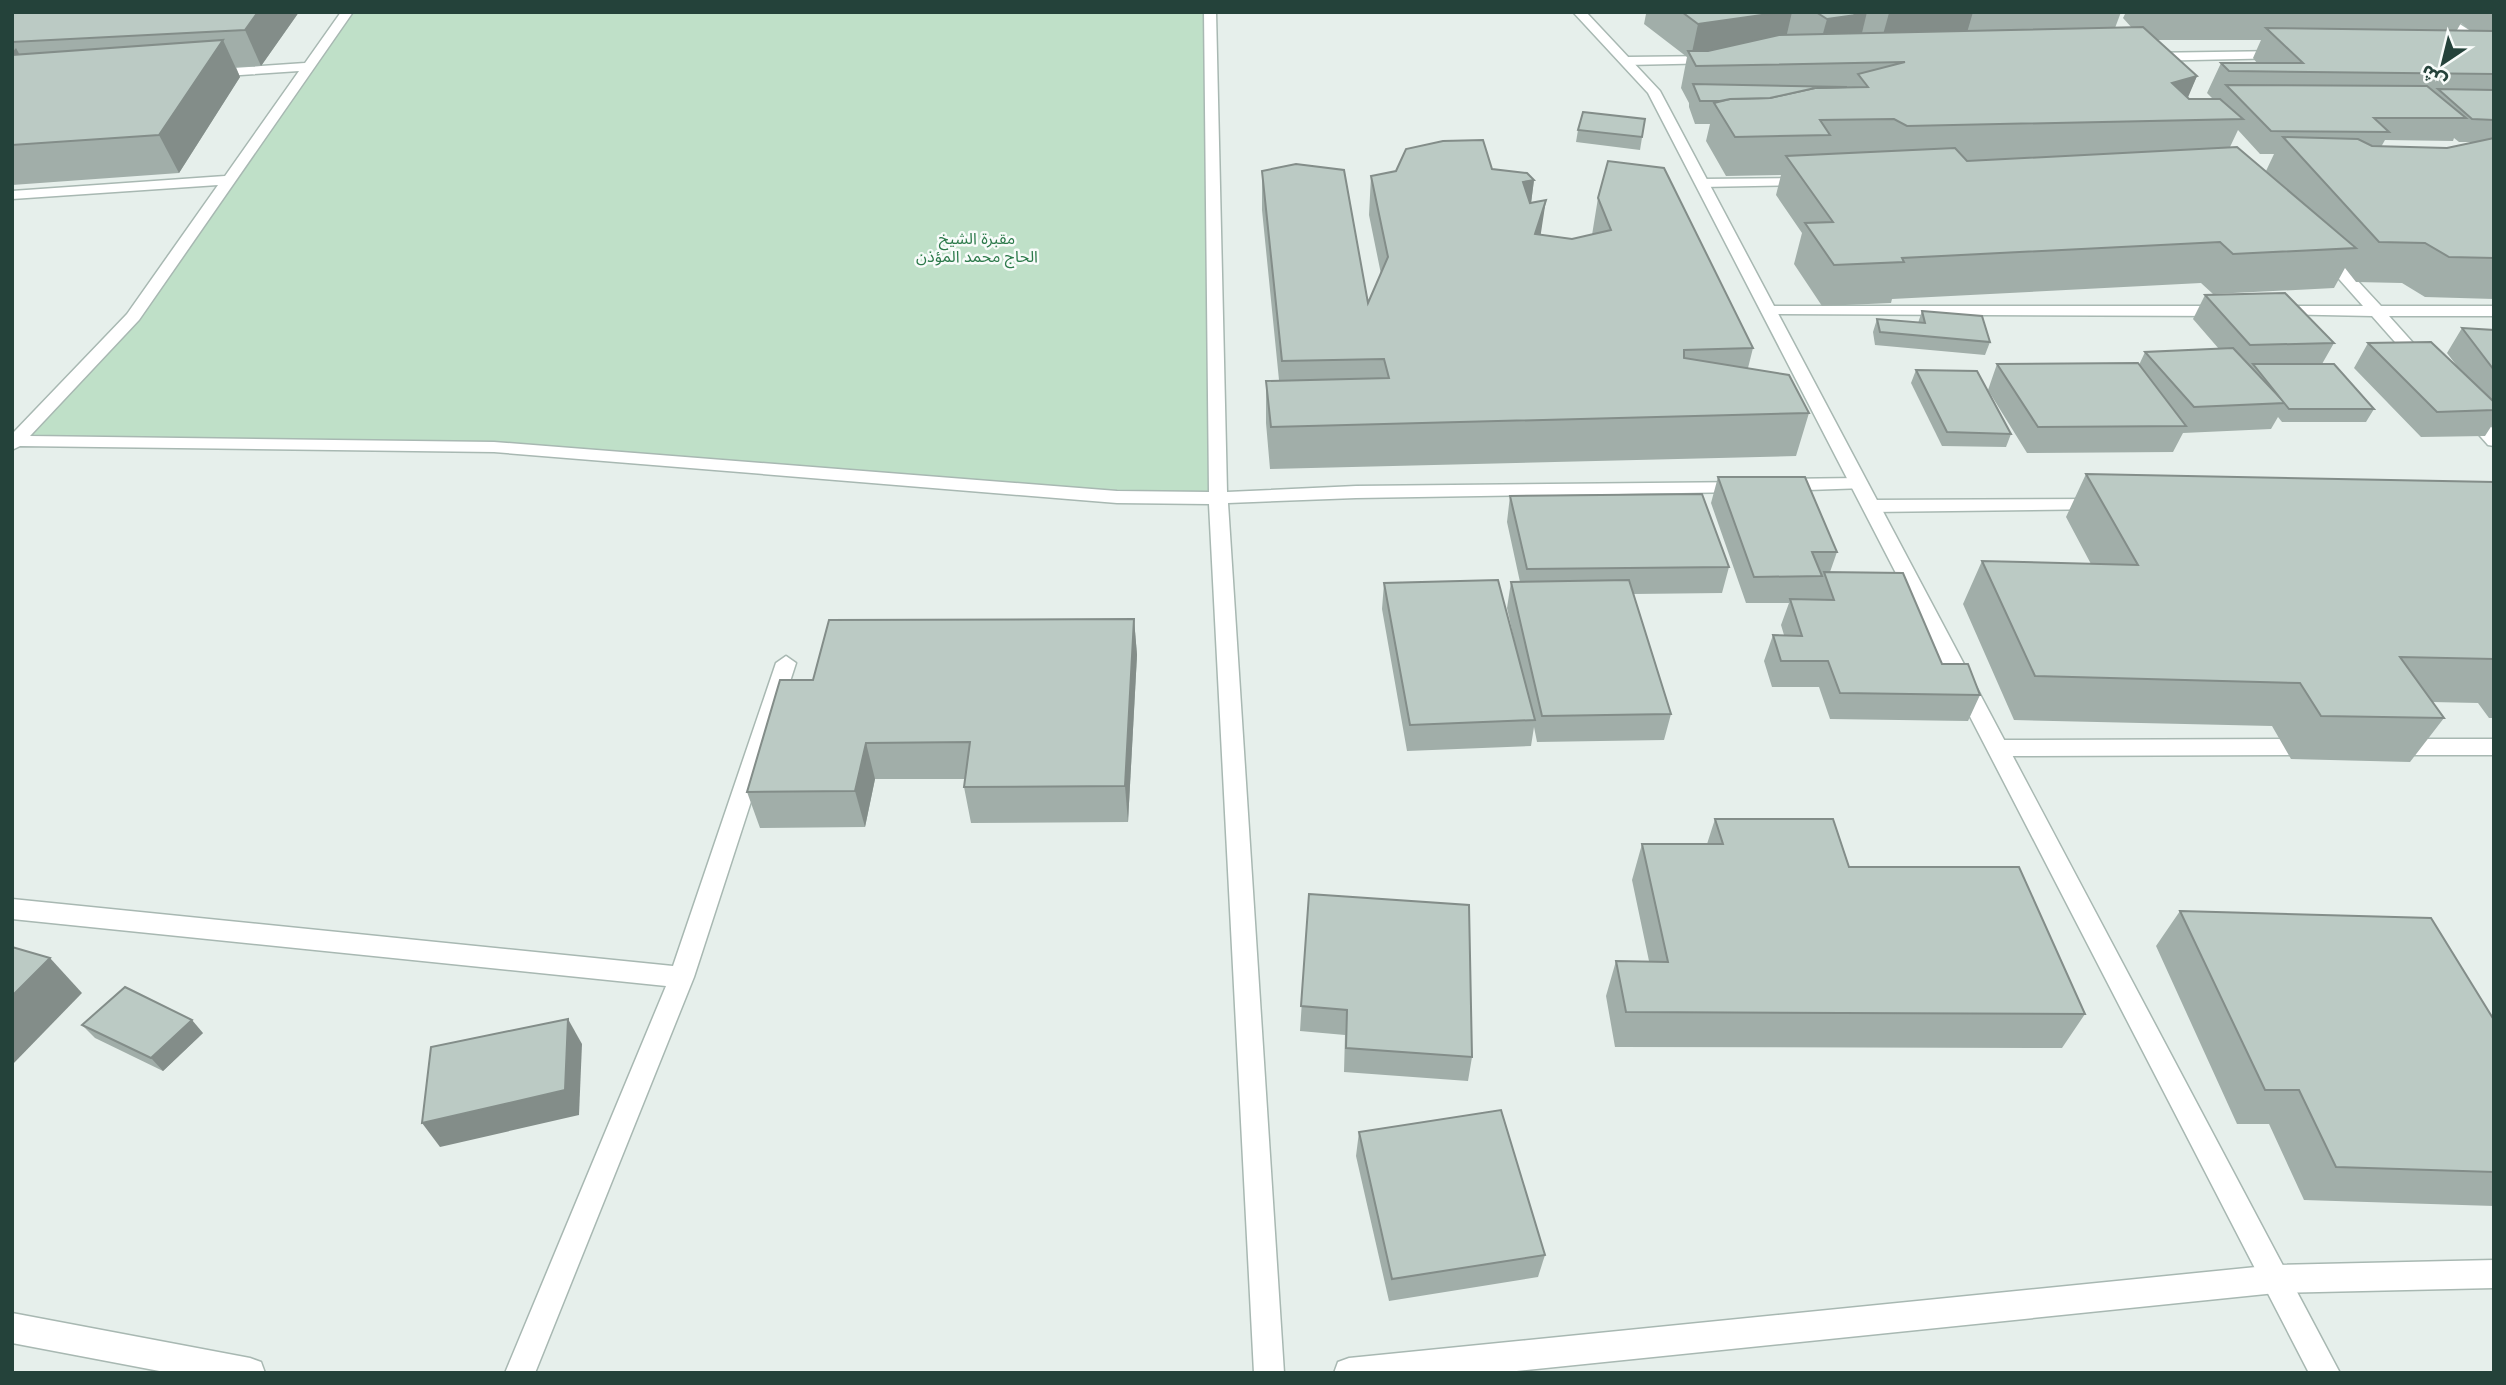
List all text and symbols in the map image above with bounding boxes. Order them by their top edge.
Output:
north arrow [2408,28,2478,98]
text: ش [2416,60,2451,93]
park label: مقبرة الشيخ الحاج محمد المؤذن [916,228,1038,269]

